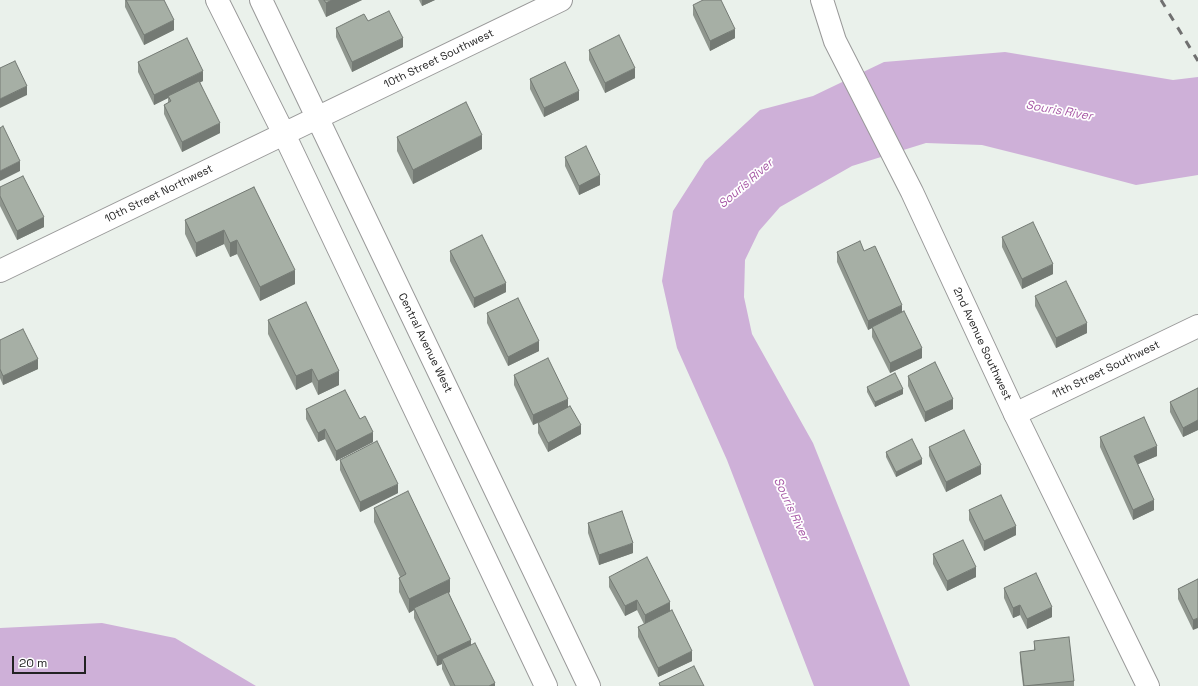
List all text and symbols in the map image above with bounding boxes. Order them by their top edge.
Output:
street label: 10th Street Southwest [382,27,496,91]
water label: Souris River [1025,98,1093,124]
water label: Souris River [716,156,776,212]
street label: 10th Street Northwest [103,162,215,226]
street label: 2nd Avenue Southwest [950,286,1014,402]
street label: Central Avenue West [395,291,455,395]
street label: 11th Street Southwest [1050,338,1162,402]
water label: Souris River [770,475,812,543]
scale bar [14,648,88,674]
text: 20 m [19,655,47,671]

